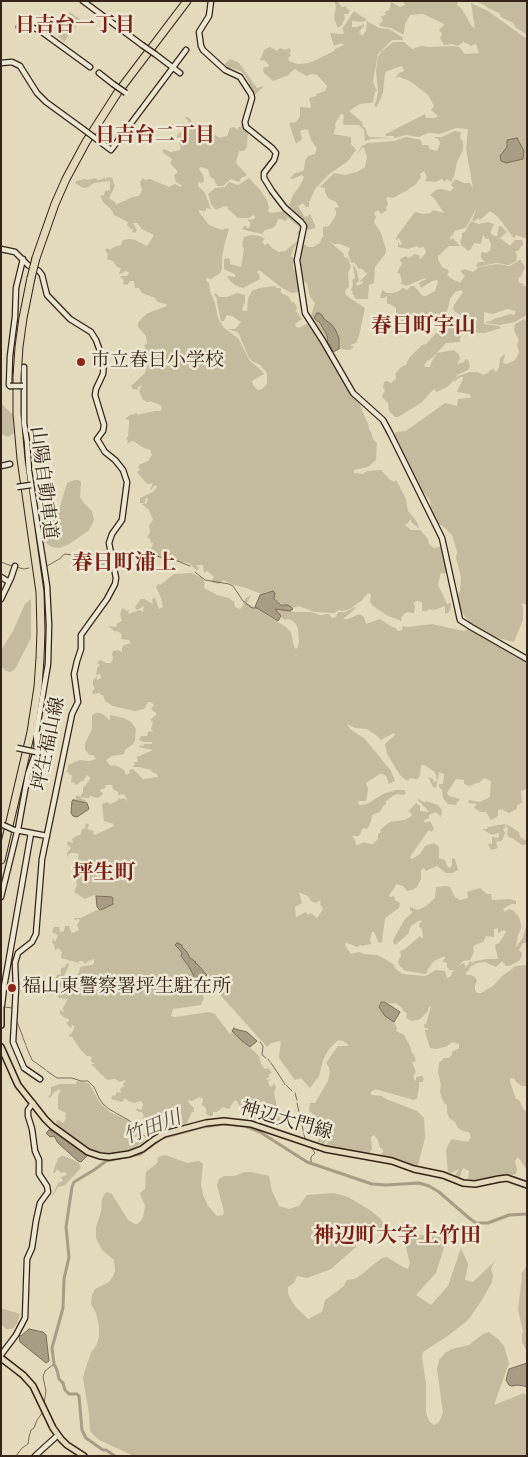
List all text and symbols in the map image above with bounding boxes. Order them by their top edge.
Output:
district label: 日吉台一丁目 [15,15,135,39]
district label: 日吉台二丁目 [95,125,215,149]
district label: 春日町宇山 [371,315,475,341]
place label: 市立春日小学校 [91,351,224,373]
marker: 市立春日小学校 [75,356,87,368]
street label: 山陽自動車道 [24,425,60,541]
district label: 春日町浦上 [72,552,176,578]
street label: 坪生福山線 [29,695,71,793]
district label: 坪生町 [73,862,135,888]
place label: 福山東警察署坪生駐在所 [22,977,231,999]
marker: 福山東警察署坪生駐在所 [6,982,18,994]
street label: 神辺大門線 [237,1098,335,1146]
water label: 竹田川 [121,1107,185,1151]
district label: 神辺町大字上竹田 [313,1225,481,1251]

